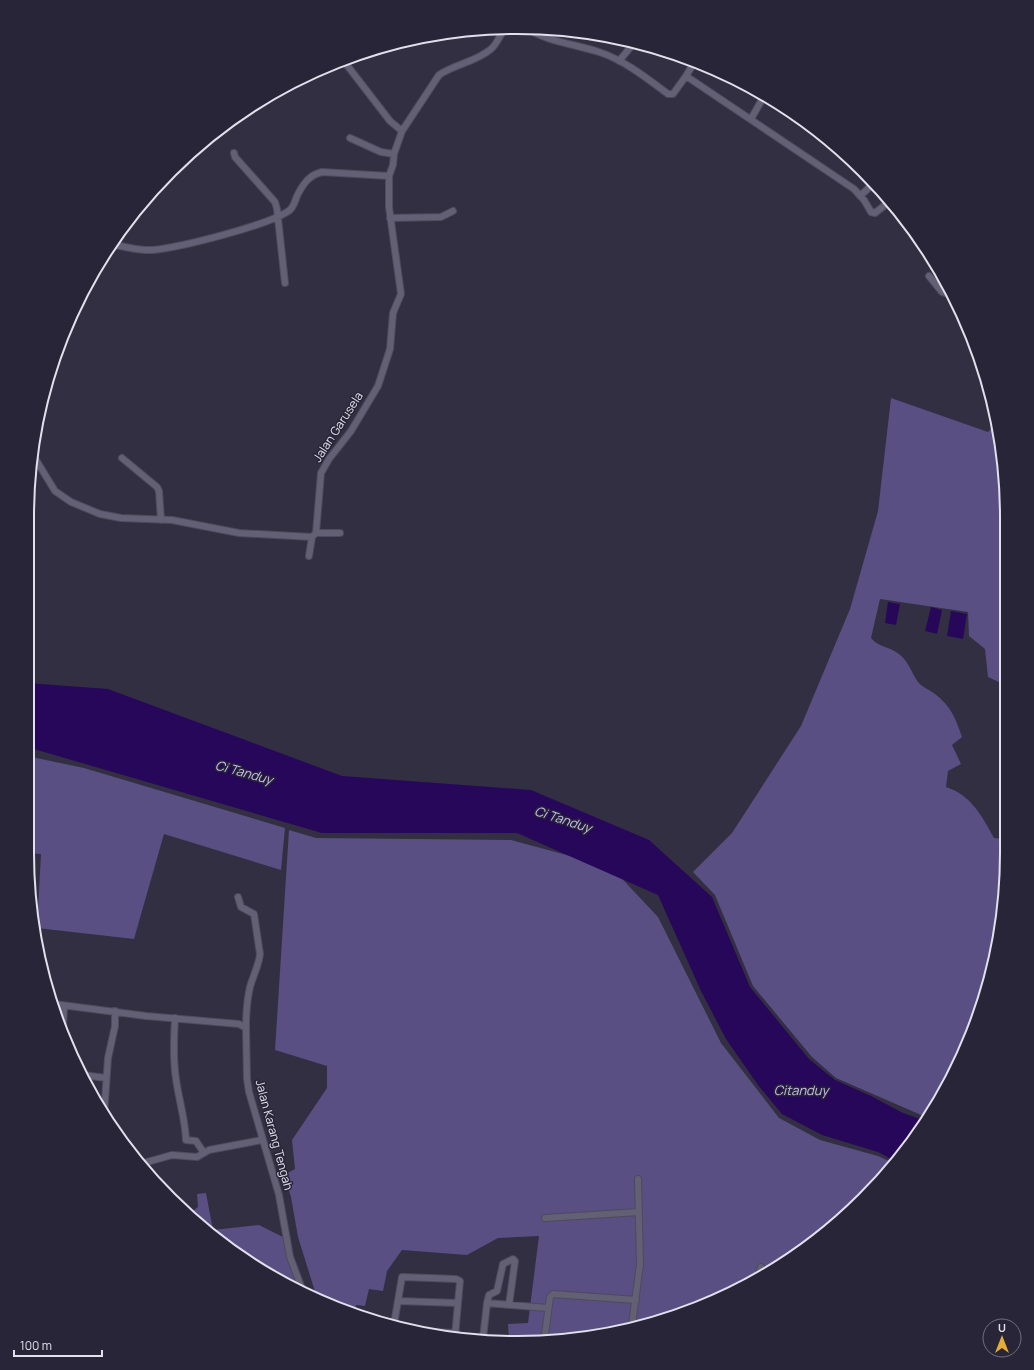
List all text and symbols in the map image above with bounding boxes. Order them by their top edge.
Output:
street label: Jalan Garusela [309,388,367,465]
water label: Ci Tanduy [213,756,277,789]
water label: Ci Tanduy [532,801,596,837]
street label: Jalan Karang Tengah [252,1078,297,1192]
water label: Citanduy [774,1081,831,1099]
north arrow [982,1318,1022,1358]
text: U [998,1320,1006,1335]
scale bar [14,1332,102,1358]
text: 100 m [20,1337,52,1354]

